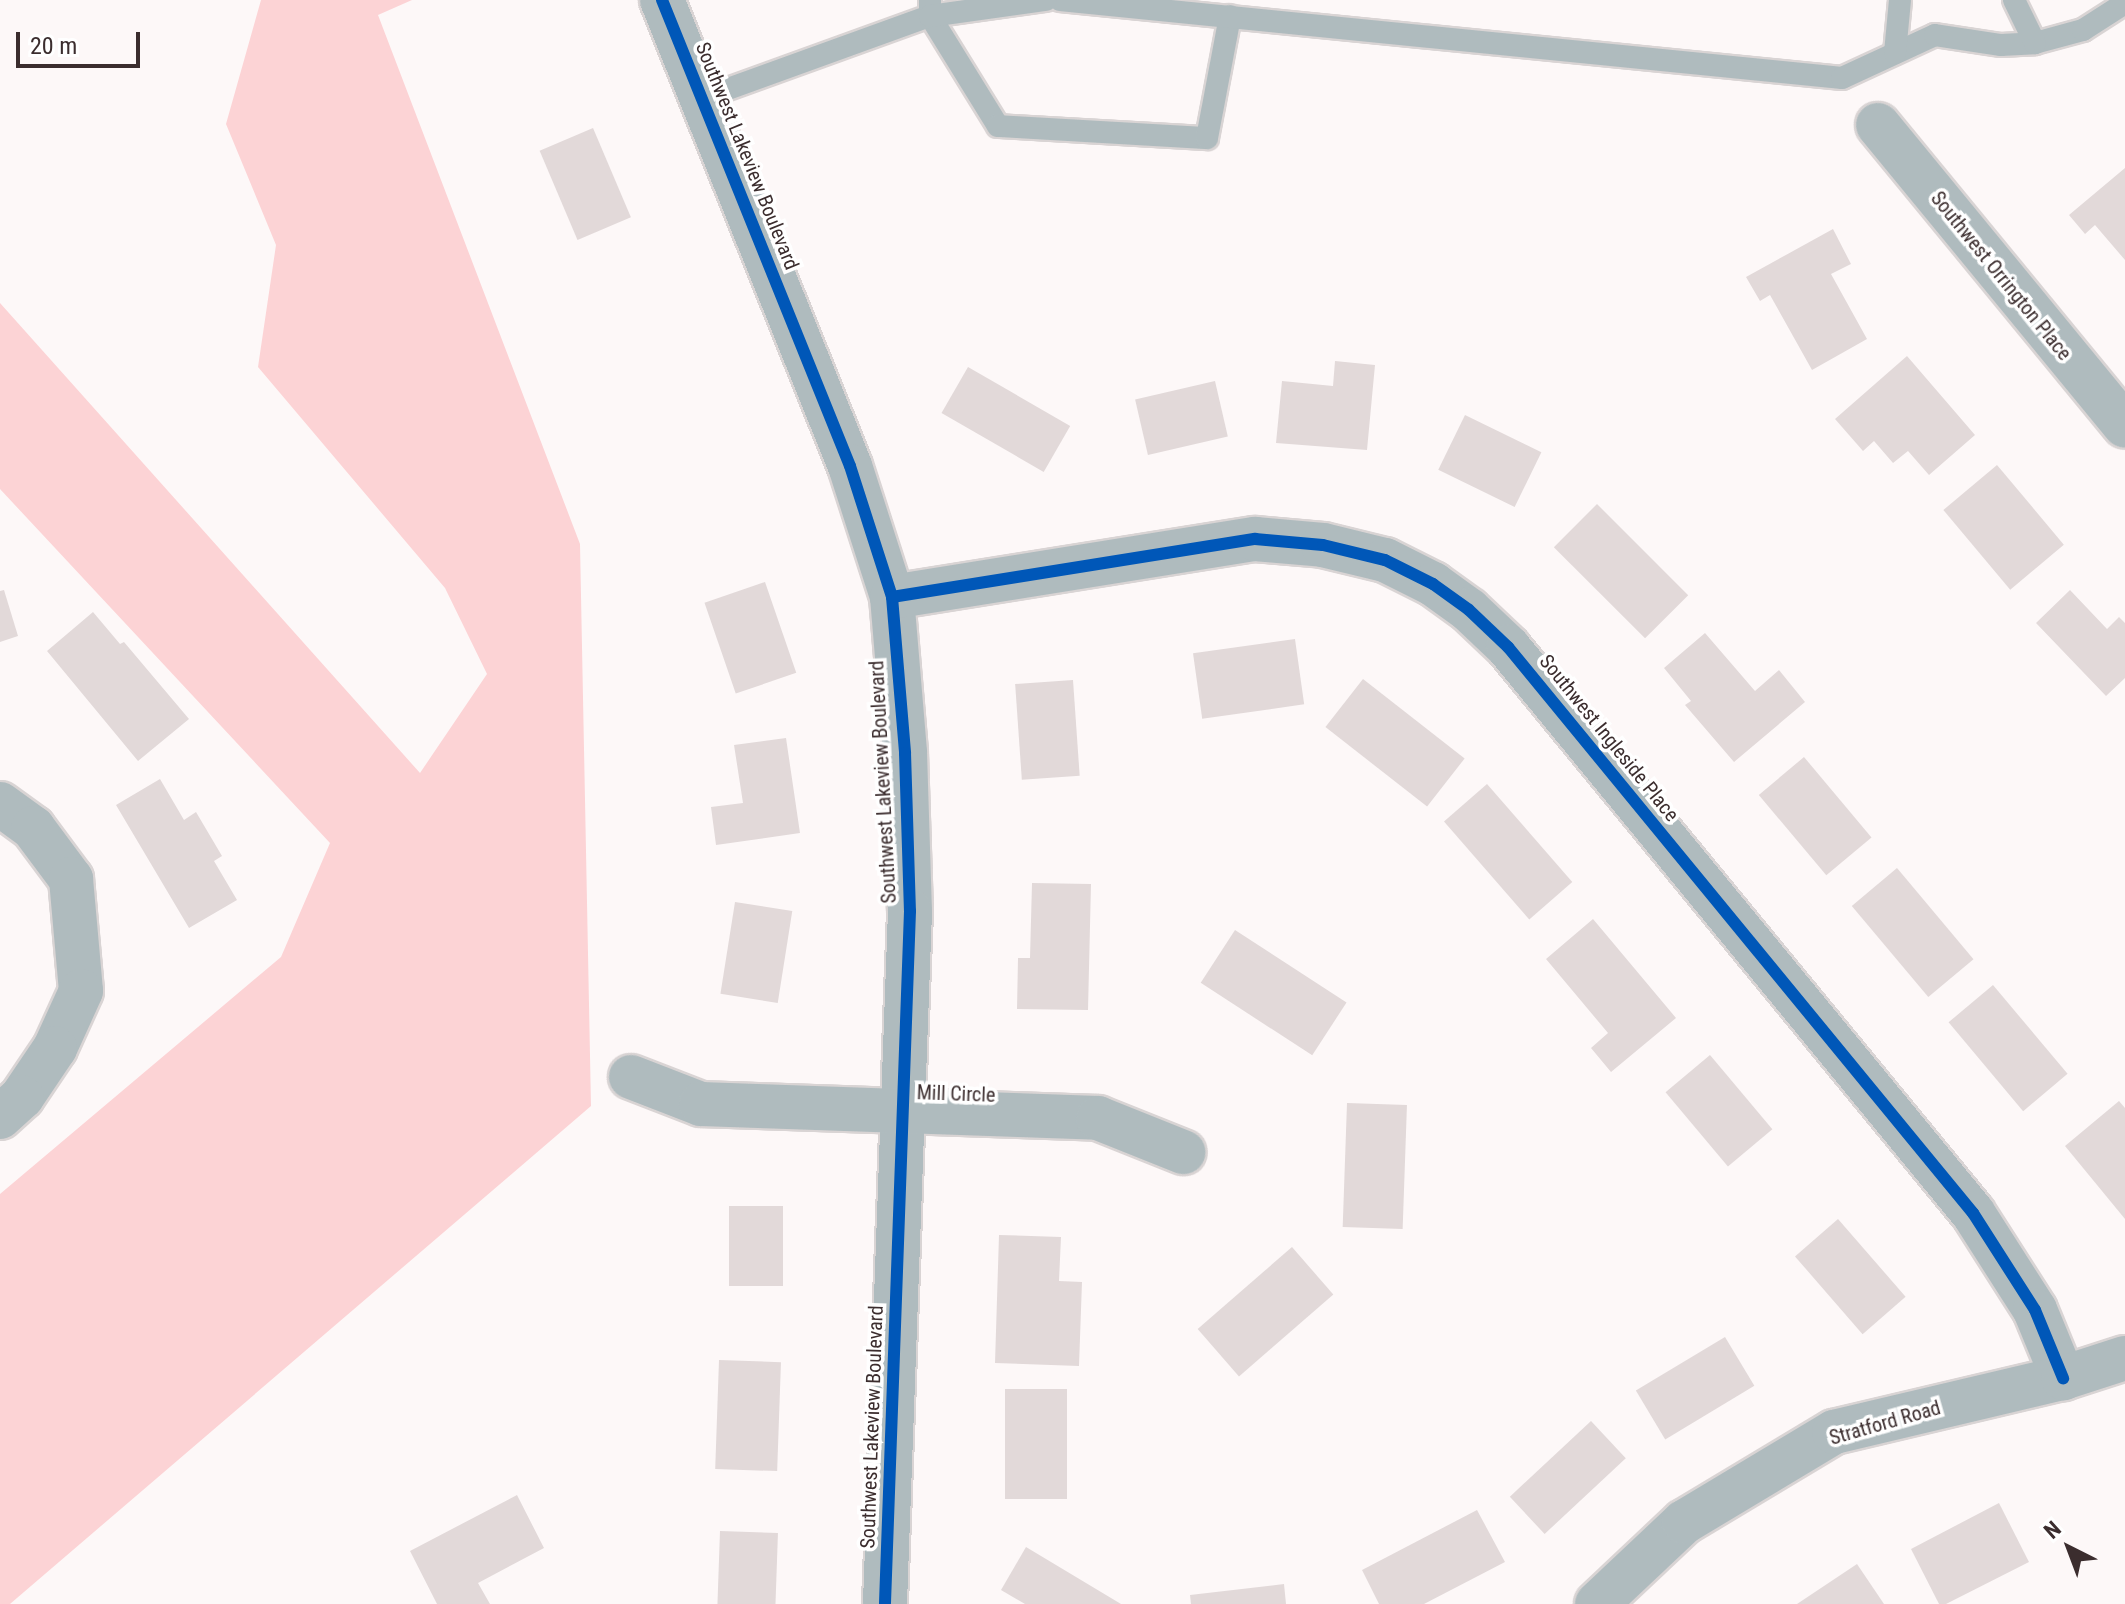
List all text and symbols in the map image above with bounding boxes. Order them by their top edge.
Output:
scale bar [20,16,144,66]
text: 20 m [30,32,77,60]
street label: Southwest Lakeview Boulevard [690,39,804,273]
street label: Southwest Orrington Place [1926,187,2076,365]
street label: Southwest Ingleside Place [1534,650,1684,826]
street label: Southwest Lakeview Boulevard [865,660,901,904]
street label: Mill Circle [916,1081,996,1107]
street label: Southwest Lakeview Boulevard [856,1305,888,1549]
street label: Stratford Road [1827,1396,1943,1450]
north arrow [2029,1508,2109,1588]
text: N [2039,1516,2066,1544]

